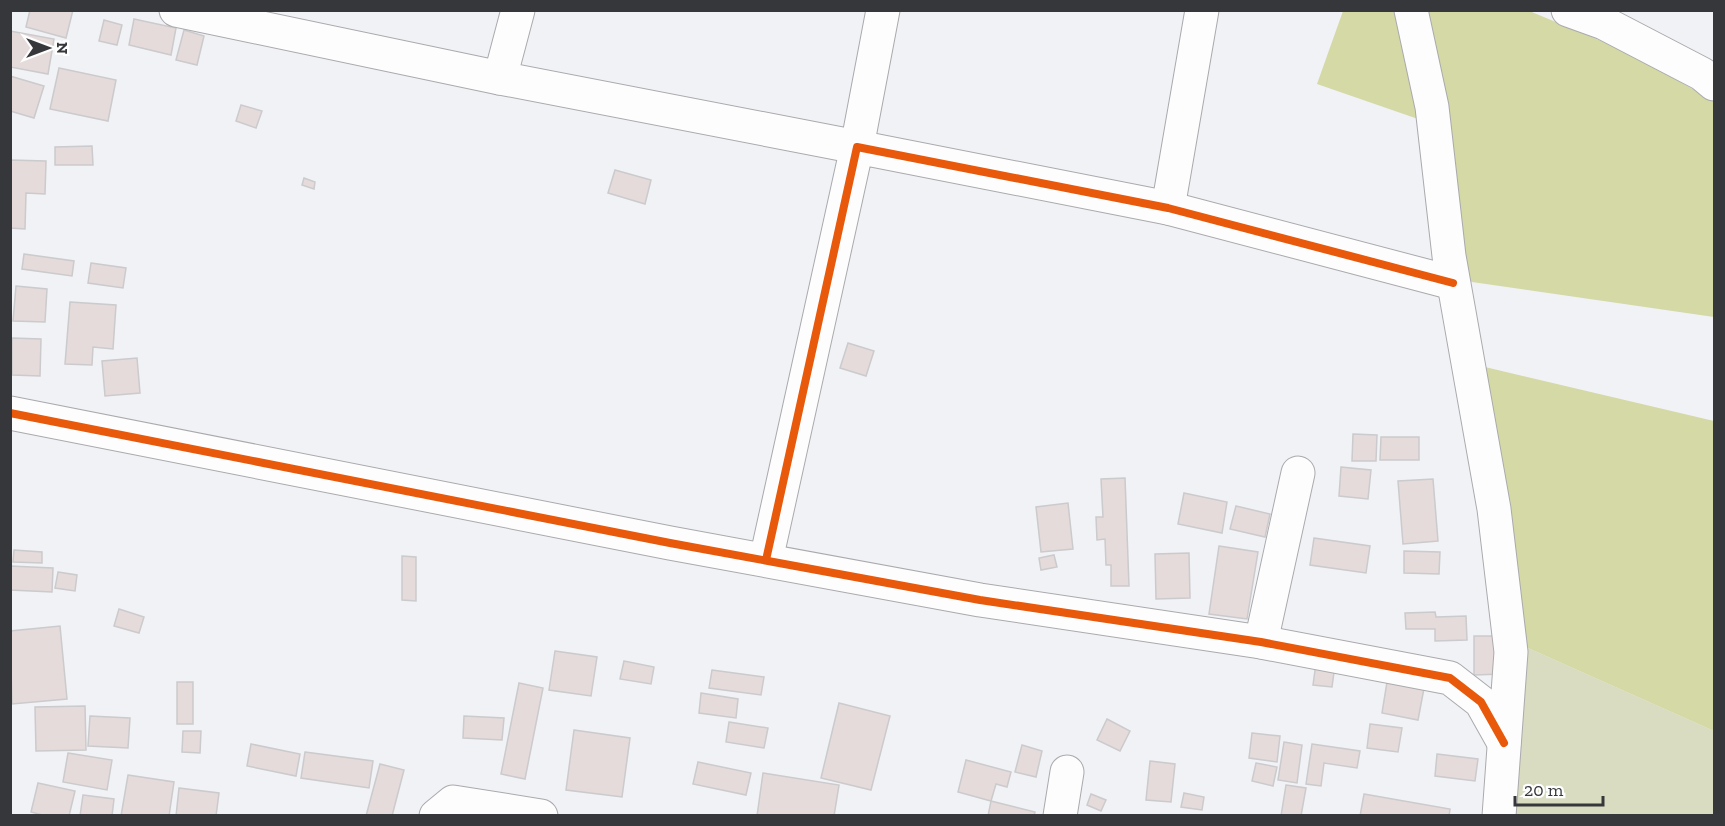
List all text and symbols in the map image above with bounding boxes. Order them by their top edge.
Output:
north arrow [18,18,78,78]
text: N [53,42,72,54]
scale bar [1515,769,1604,807]
text: 20 m [1524,779,1564,801]

